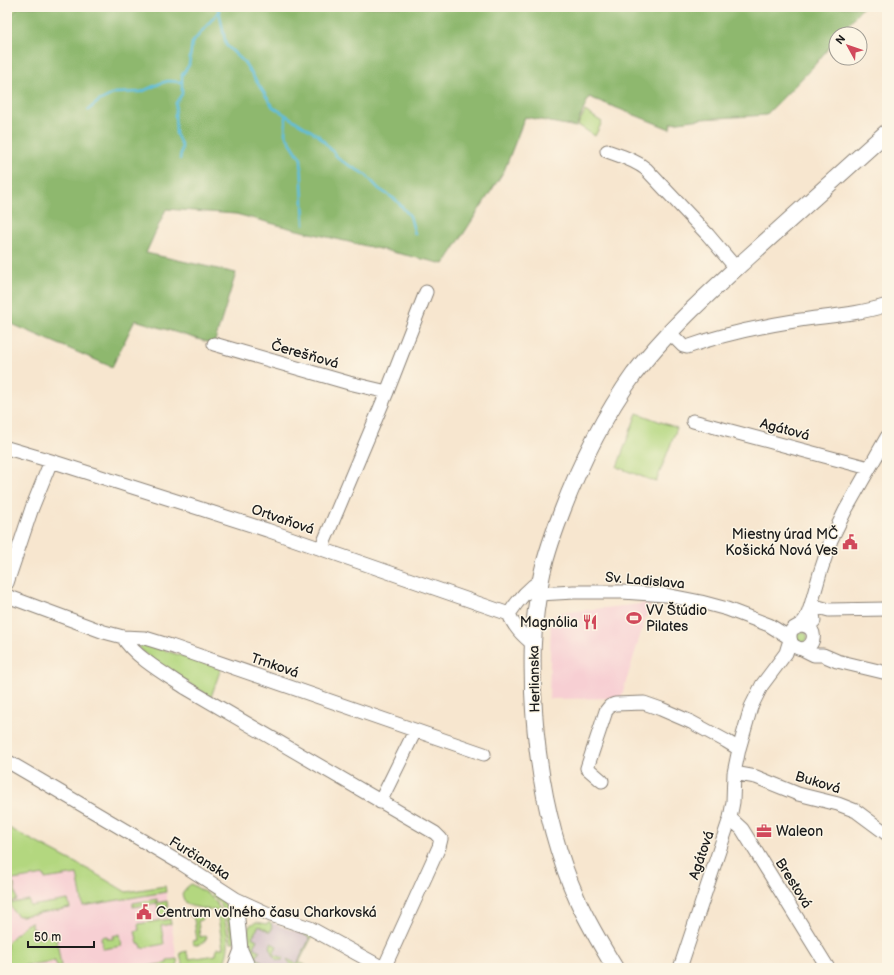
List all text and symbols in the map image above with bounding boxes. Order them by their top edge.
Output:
north arrow [828,26,868,66]
text: N [833,33,848,47]
street label: Čerešňová [269,336,341,372]
street label: Agátová [758,415,812,444]
street label: Ortvaňová [249,501,317,538]
place label: Miestny úrad MČ Košická Nová Ves [725,525,838,559]
public building icon: Miestny úrad MČ Košická Nová Ves [841,533,859,551]
street label: Sv. Ladislava [604,569,686,592]
place label: VV Štúdio Pilates [646,601,707,635]
sports icon: VV Štúdio Pilates [625,609,643,627]
restaurant icon: Magnólia [581,613,599,631]
place label: Magnólia [520,614,578,631]
street label: Herlianska [525,645,544,713]
street label: Trnková [249,649,301,682]
street label: Buková [793,768,843,797]
office icon: Waleon [755,822,773,840]
place label: Waleon [776,823,823,840]
street label: Agátová [685,828,718,882]
street label: Furčianska [166,833,234,884]
street label: Brestová [772,855,816,912]
public building icon: Centrum voľného času Charkovská [135,903,153,921]
place label: Centrum voľného času Charkovská [156,904,377,921]
scale bar [28,923,94,949]
text: 50 m [34,930,61,945]

